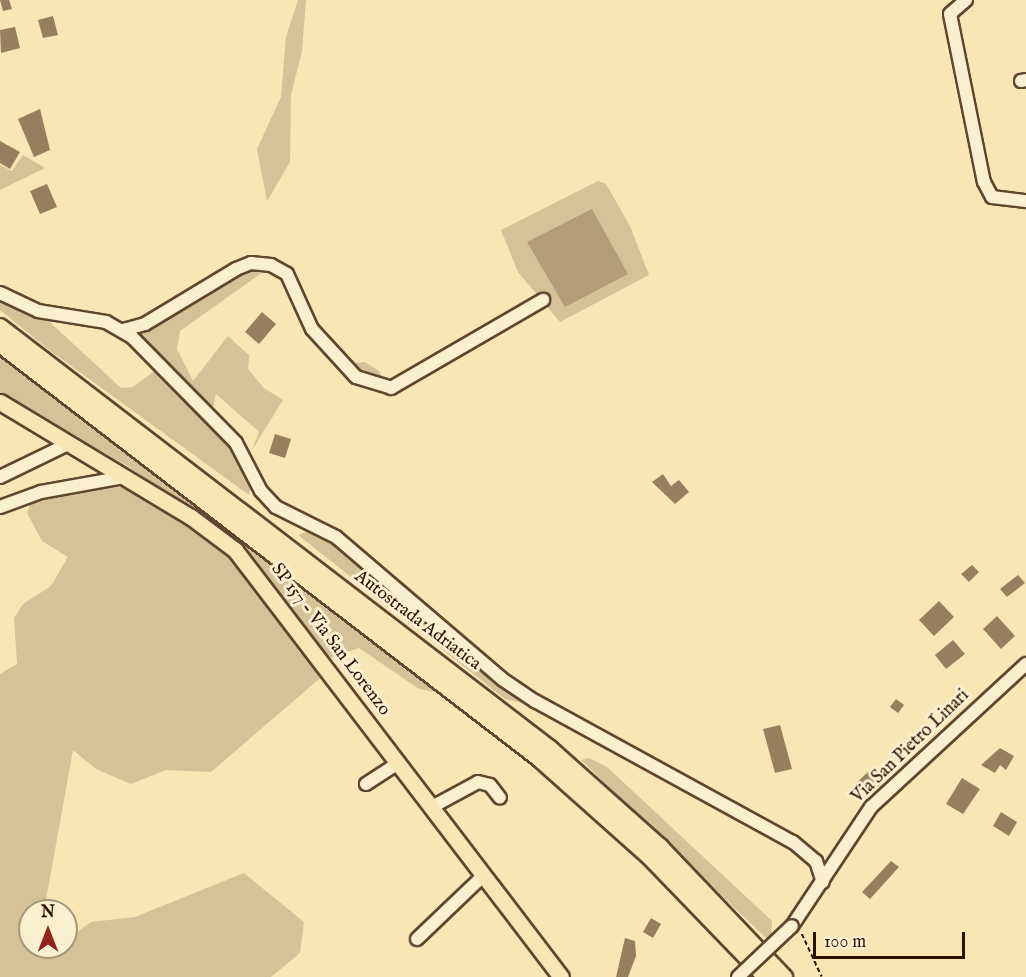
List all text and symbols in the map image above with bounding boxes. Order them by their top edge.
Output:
street label: SP 157 - Via San Lorenzo [266,559,394,721]
street label: Autostrada Adriatica [349,566,485,676]
street label: Via San Pietro Linari [848,685,974,809]
north arrow [18,899,78,959]
text: N [41,903,55,923]
scale bar [816,920,968,958]
text: 100 m [824,931,866,954]

